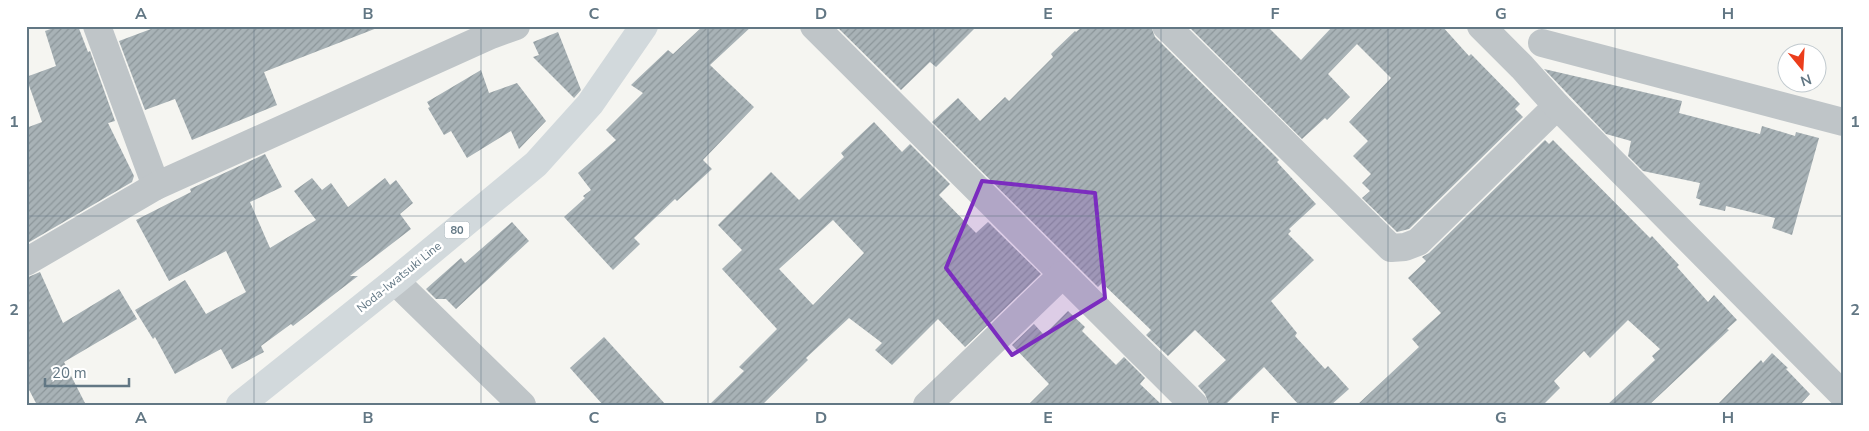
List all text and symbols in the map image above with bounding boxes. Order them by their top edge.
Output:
text: A [135,3,147,25]
text: B [362,3,374,25]
text: C [589,3,600,25]
text: D [815,3,827,25]
text: E [1043,3,1053,25]
text: F [1271,3,1280,25]
text: G [1495,3,1507,25]
text: H [1722,3,1734,25]
north arrow [1776,42,1826,92]
text: N [1798,69,1814,91]
text: 1 [9,111,19,133]
text: 1 [1850,111,1860,133]
road number: 80 [444,222,470,238]
street label: Noda-Iwatsuki Line [353,238,445,316]
text: 2 [9,299,19,321]
text: 2 [1850,299,1860,321]
scale bar [45,356,129,388]
text: 20 m [52,363,87,383]
text: A [135,407,147,429]
text: B [362,407,374,429]
text: C [589,407,600,429]
text: D [815,407,827,429]
text: E [1043,407,1053,429]
text: F [1271,407,1280,429]
text: G [1495,407,1507,429]
text: H [1722,407,1734,429]

